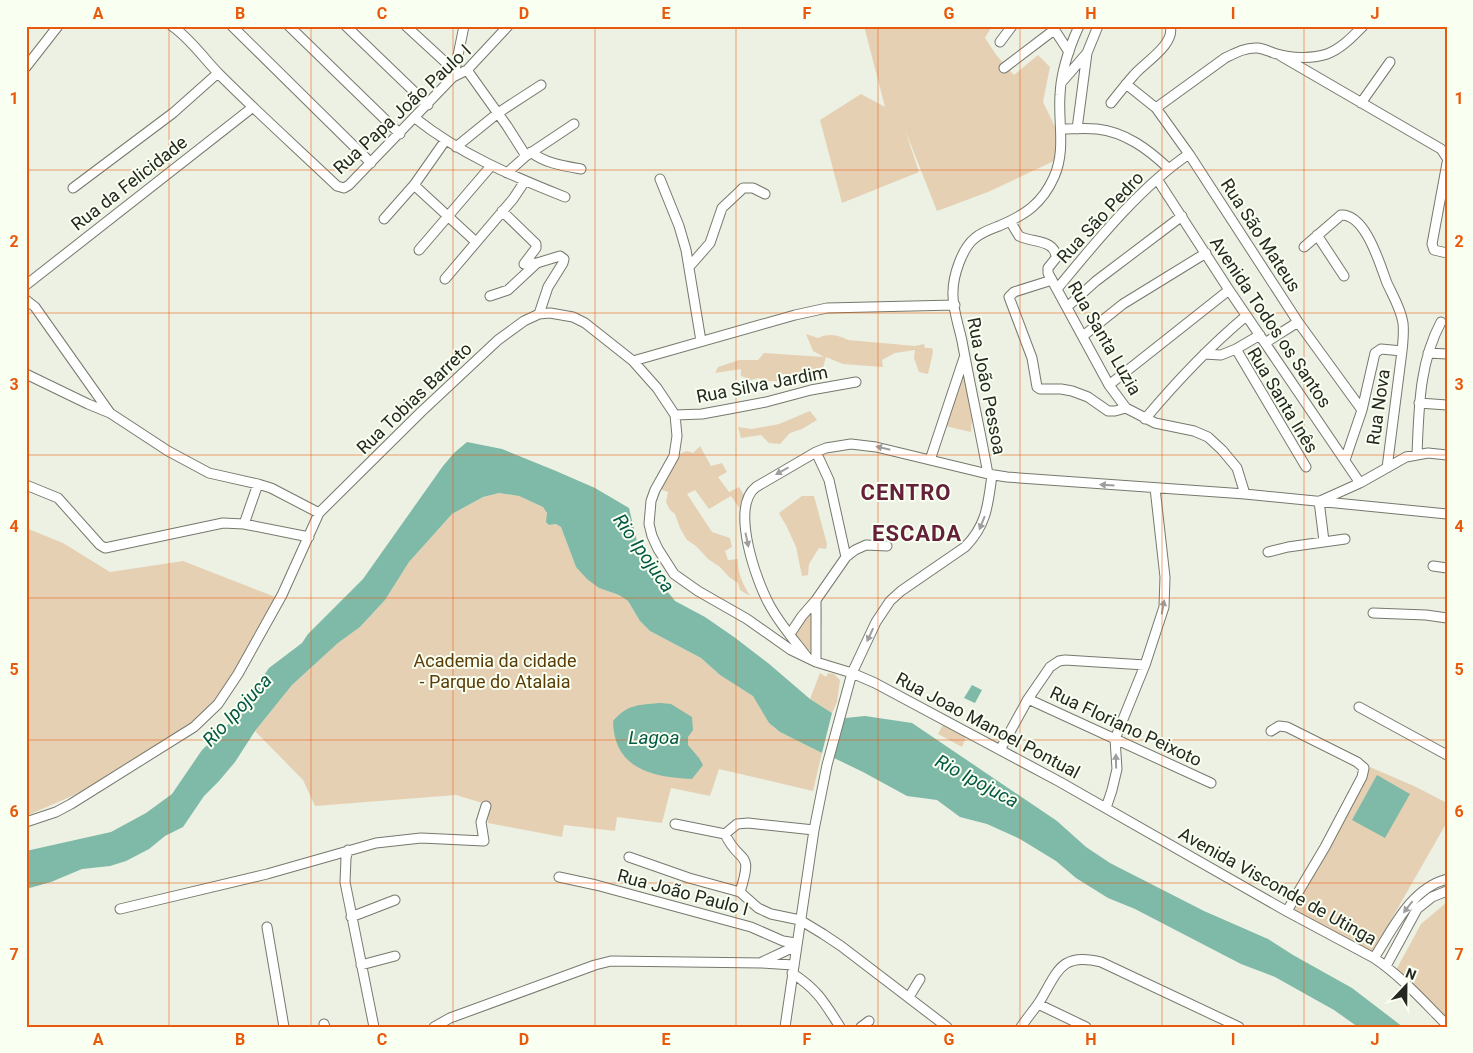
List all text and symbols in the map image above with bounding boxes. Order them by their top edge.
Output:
text: A [93,4,104,23]
text: B [235,4,245,23]
text: C [377,4,387,23]
text: D [519,4,529,23]
text: E [662,4,671,23]
text: F [803,4,812,23]
text: G [944,4,955,23]
text: H [1085,4,1097,23]
text: I [1231,4,1235,23]
text: J [1371,4,1379,23]
street label: Rua Papa João Paulo I [329,40,475,178]
text: 1 [9,89,19,108]
text: 1 [1454,89,1464,108]
street label: Rua da Felicidade [67,131,191,235]
street label: Rua São Pedro [1052,167,1148,267]
street label: Rua São Mateus [1217,174,1305,296]
text: 2 [9,232,19,251]
street label: Avenida Todos os Santos [1206,232,1336,412]
text: 2 [1454,232,1464,251]
street label: Rua Santa Luzia [1064,277,1146,399]
street label: Rua João Pessoa [963,316,1011,456]
street label: Rua Tobias Barreto [352,338,476,458]
street label: Rua Santa Inês [1243,343,1323,457]
street label: Rua Silva Jardim [694,361,830,407]
street label: Rua Nova [1362,368,1394,446]
text: 3 [9,375,19,394]
text: 3 [1454,375,1464,394]
one-way arrow [875,444,890,452]
one-way arrow [776,466,789,475]
district label: CENTRO [861,480,951,505]
one-way arrow [1098,480,1114,488]
water label: Rio Ipojuca [608,509,680,597]
one-way arrow [978,516,986,531]
text: 4 [9,517,19,536]
text: 4 [1454,517,1464,536]
district label: ESCADA [872,521,962,546]
one-way arrow [744,532,752,548]
one-way arrow [1159,599,1167,615]
one-way arrow [865,628,873,642]
park label: Academia da cidade - Parque do Atalaia [414,650,576,692]
text: 5 [9,660,19,679]
text: 5 [1454,660,1464,679]
street label: Rua Joao Manoel Pontual [892,667,1084,783]
water label: Rio Ipojuca [198,669,276,751]
street label: Rua Floriano Peixoto [1047,682,1205,770]
water label: Lagoa [629,726,679,749]
water label: Rio Ipojuca [931,749,1023,813]
one-way arrow [1112,753,1120,769]
text: 6 [9,802,19,821]
text: 6 [1454,802,1464,821]
street label: Avenida Visconde de Utinga [1175,823,1381,949]
street label: Rua João Paulo I [615,864,751,920]
one-way arrow [1402,900,1413,913]
text: 7 [9,945,19,964]
text: 7 [1454,945,1464,964]
north arrow [1380,960,1430,1010]
text: N [1403,965,1418,983]
text: A [93,1030,104,1049]
text: B [235,1030,245,1049]
text: C [377,1030,387,1049]
text: D [519,1030,529,1049]
text: E [662,1030,671,1049]
text: F [803,1030,812,1049]
text: G [944,1030,955,1049]
text: H [1085,1030,1097,1049]
text: I [1231,1030,1235,1049]
text: J [1371,1030,1379,1049]

